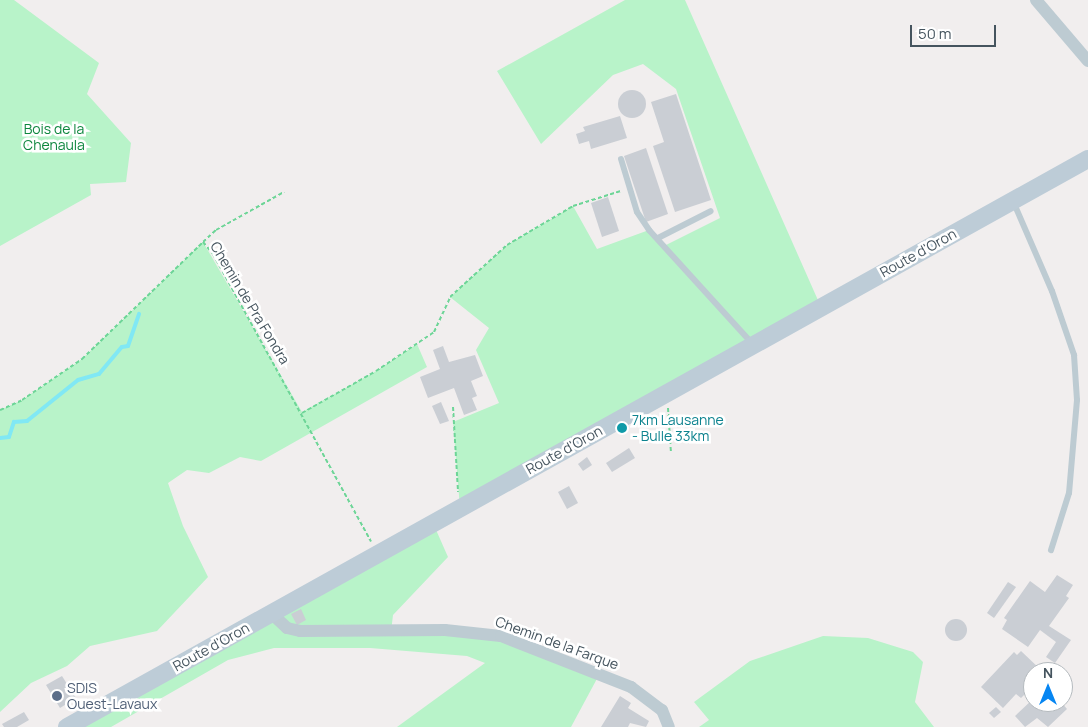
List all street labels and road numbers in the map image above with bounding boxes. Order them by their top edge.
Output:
street label: Route d'Oron [877,225,959,281]
street label: Chemin de Pra Fondra [207,239,293,367]
street label: Route d'Oron [523,422,605,478]
street label: Chemin de la Farque [493,613,621,673]
street label: Route d'Oron [170,619,252,675]

